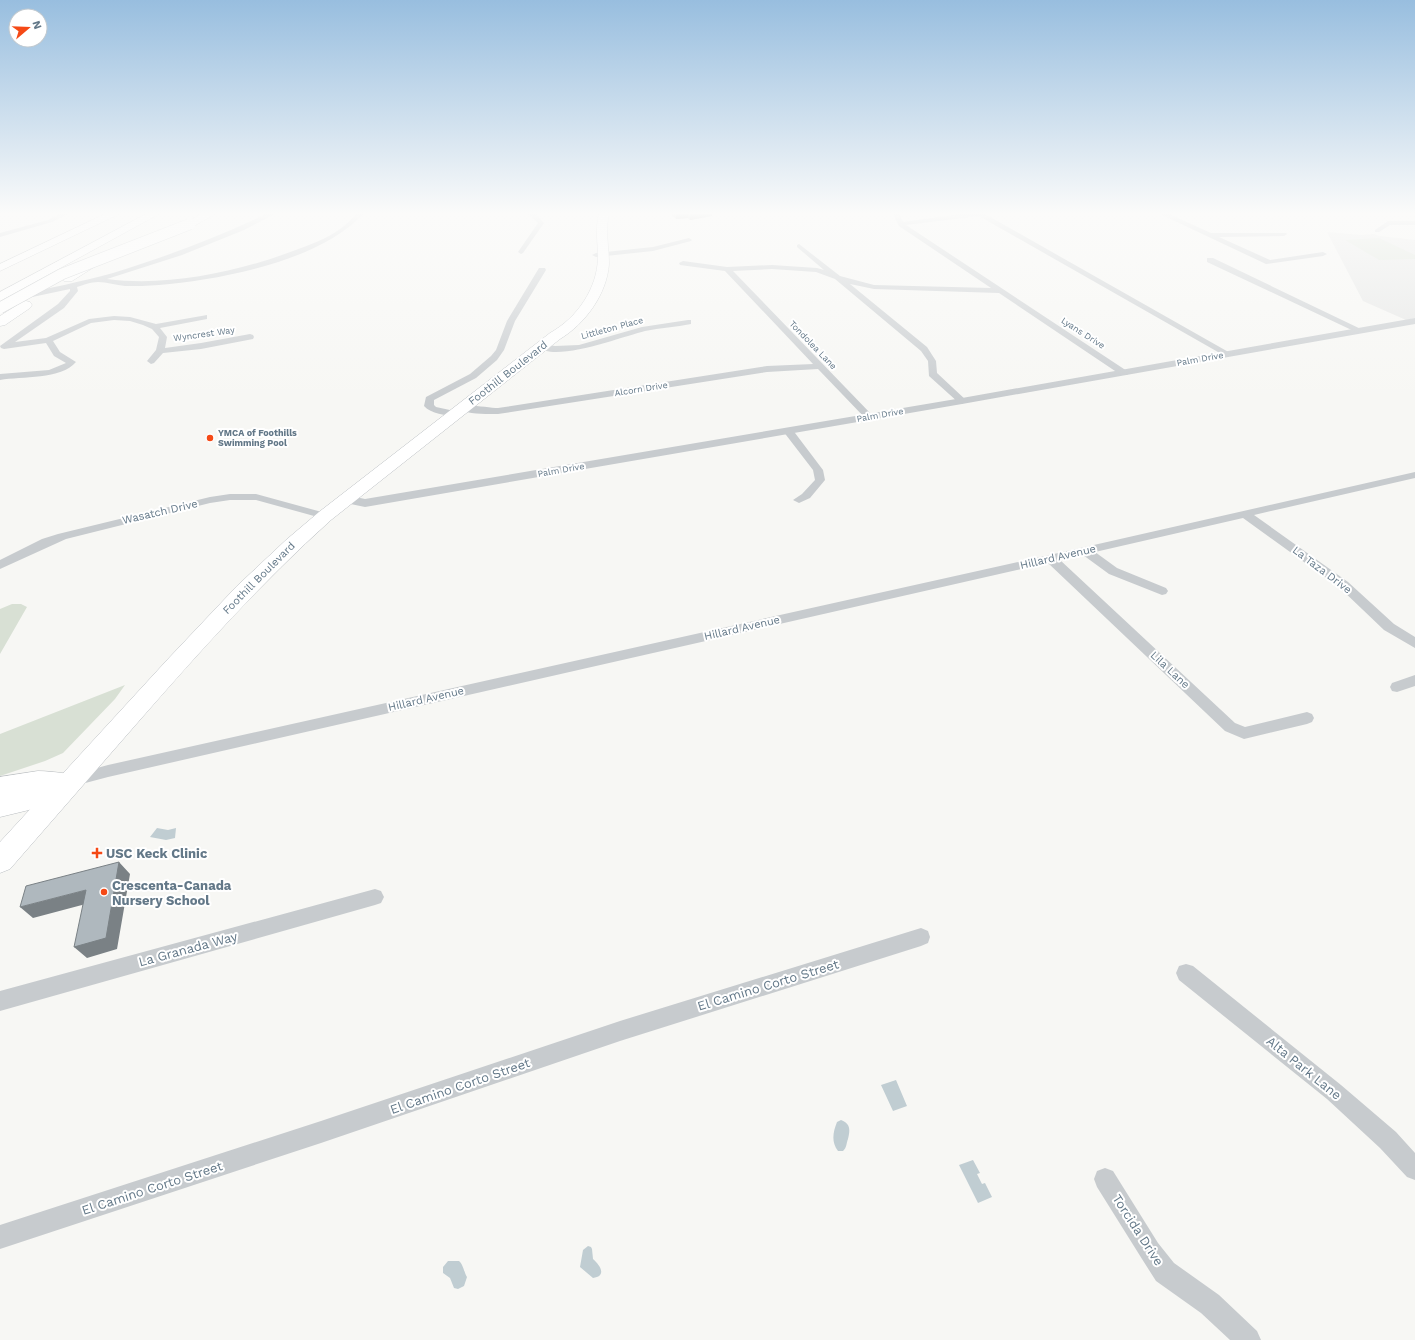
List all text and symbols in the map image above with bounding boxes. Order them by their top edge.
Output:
north arrow [8,8,48,48]
text: N [30,19,44,31]
street label: Littleton Place [580,315,644,341]
street label: Lyans Drive [1059,315,1107,351]
street label: Tondolea Lane [787,319,839,371]
street label: Wyncrest Way [173,325,236,343]
street label: Foothill Boulevard [466,338,550,408]
street label: Palm Drive [1176,350,1224,368]
street label: Alcorn Drive [614,380,668,398]
street label: Palm Drive [856,406,904,424]
place label: YMCA of Foothills Swimming Pool [218,428,297,448]
marker: YMCA of Foothills Swimming Pool [205,433,215,443]
street label: Palm Drive [537,461,585,479]
street label: Wasatch Drive [121,497,199,527]
street label: Foothill Boulevard [220,539,298,617]
street label: Hillard Avenue [1019,542,1097,572]
street label: La Taza Drive [1290,544,1354,596]
street label: Hillard Avenue [703,613,781,643]
street label: Lila Lane [1148,649,1192,691]
street label: Hillard Avenue [387,684,465,714]
place label: USC Keck Clinic [106,846,208,861]
marker: USC Keck Clinic [91,847,103,859]
place label: Crescenta-Canada Nursery School [112,878,232,908]
marker: Crescenta-Canada Nursery School [99,887,109,897]
street label: La Granada Way [137,929,239,969]
street label: El Camino Corto Street [695,956,841,1014]
street label: Alta Park Lane [1264,1033,1344,1103]
street label: El Camino Corto Street [388,1055,532,1117]
street label: El Camino Corto Street [80,1158,225,1218]
street label: Torcida Drive [1109,1192,1167,1268]

